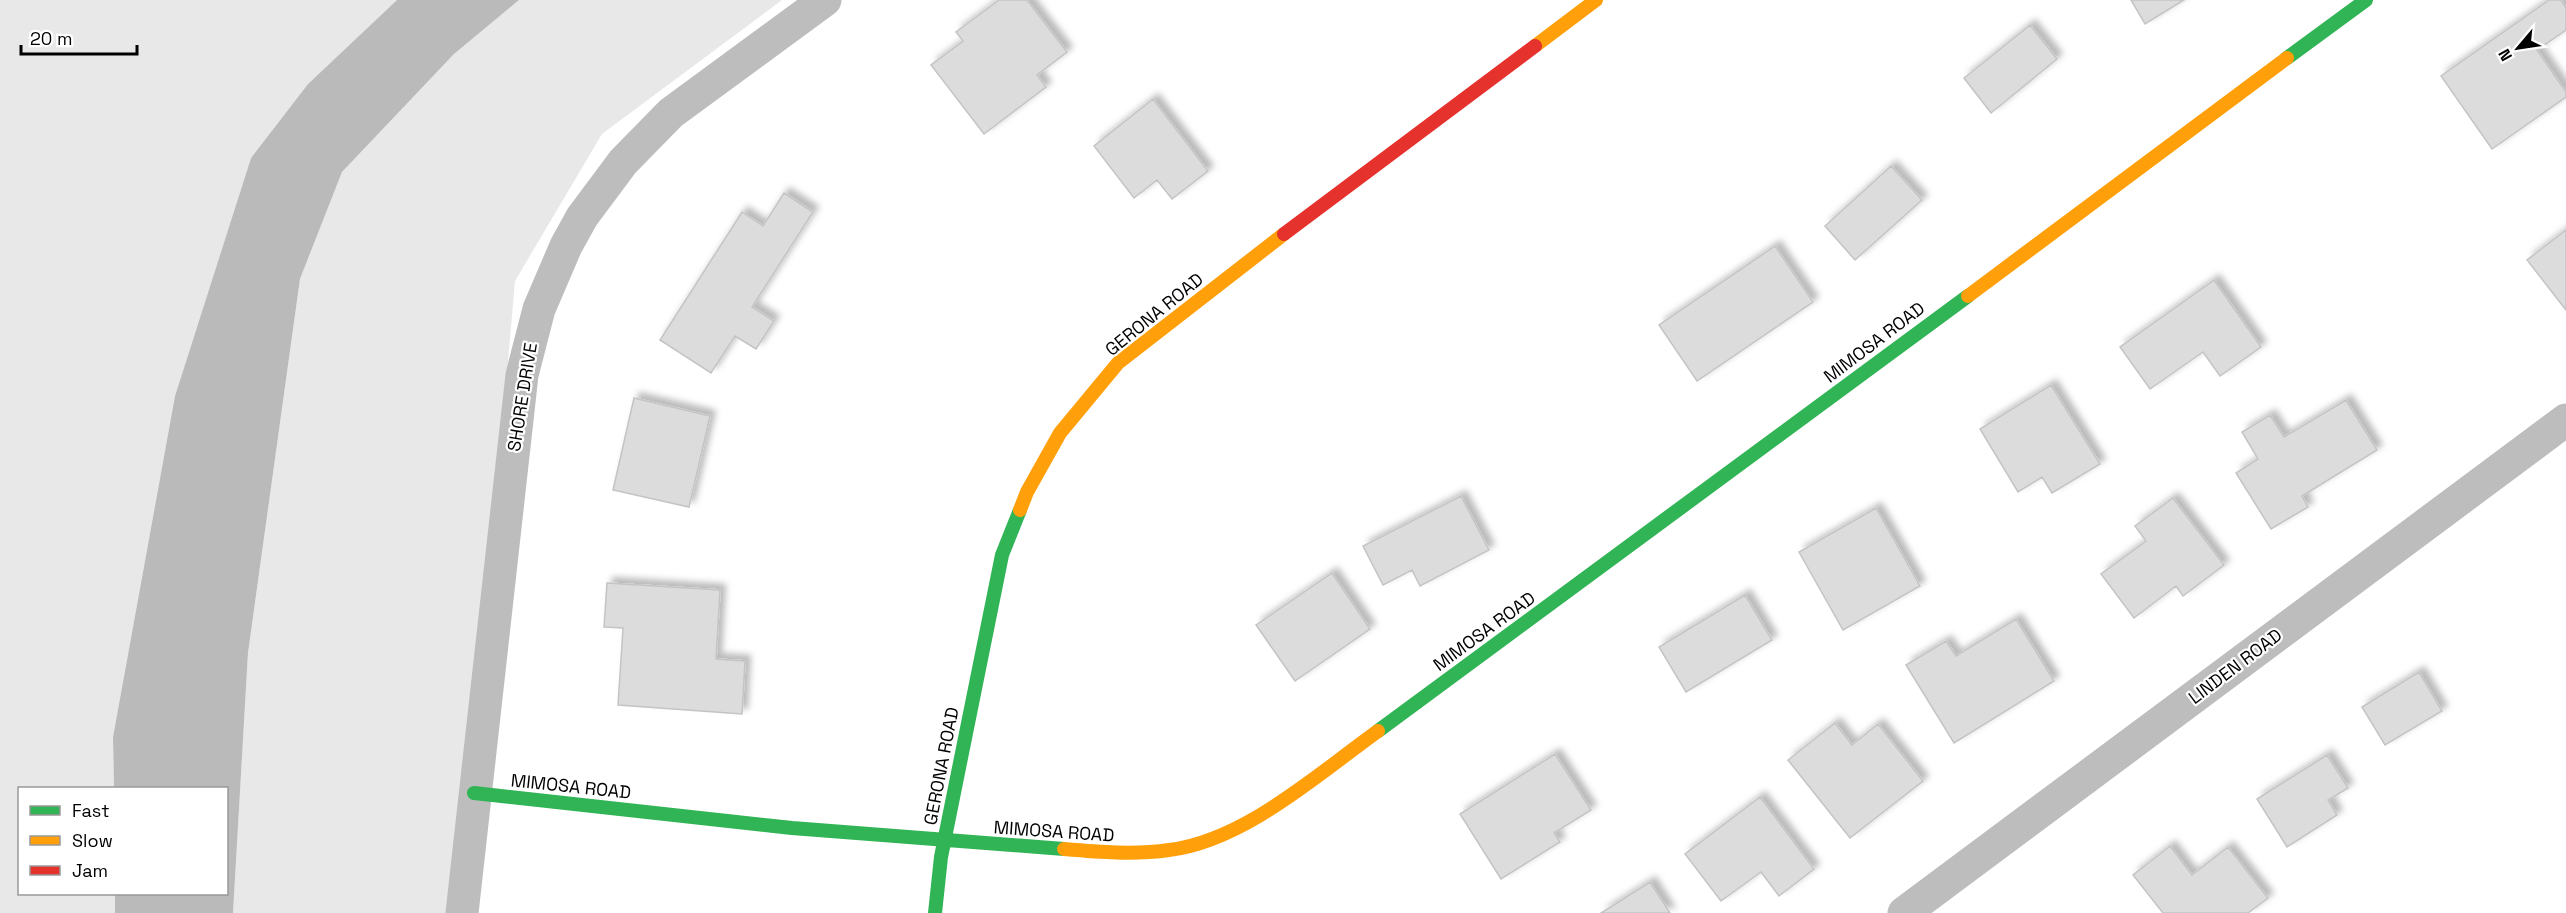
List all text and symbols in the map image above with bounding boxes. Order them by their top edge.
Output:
scale bar [21,18,136,56]
north arrow [2488,18,2548,78]
text: 20 m [30,27,73,50]
text: N [2494,45,2517,65]
street label: GERONA ROAD [1100,267,1208,361]
street label: MIMOSA ROAD [1819,296,1929,388]
street label: SHORE DRIVE [502,341,542,453]
street label: MIMOSA ROAD [1428,586,1540,676]
street label: LINDEN ROAD [2184,623,2286,709]
street label: GERONA ROAD [918,705,964,827]
street label: MIMOSA ROAD [510,768,632,804]
legend [18,787,228,895]
text: Fast [72,799,109,822]
street label: MIMOSA ROAD [993,815,1115,847]
text: Slow [72,829,113,852]
text: Jam [72,859,108,882]

